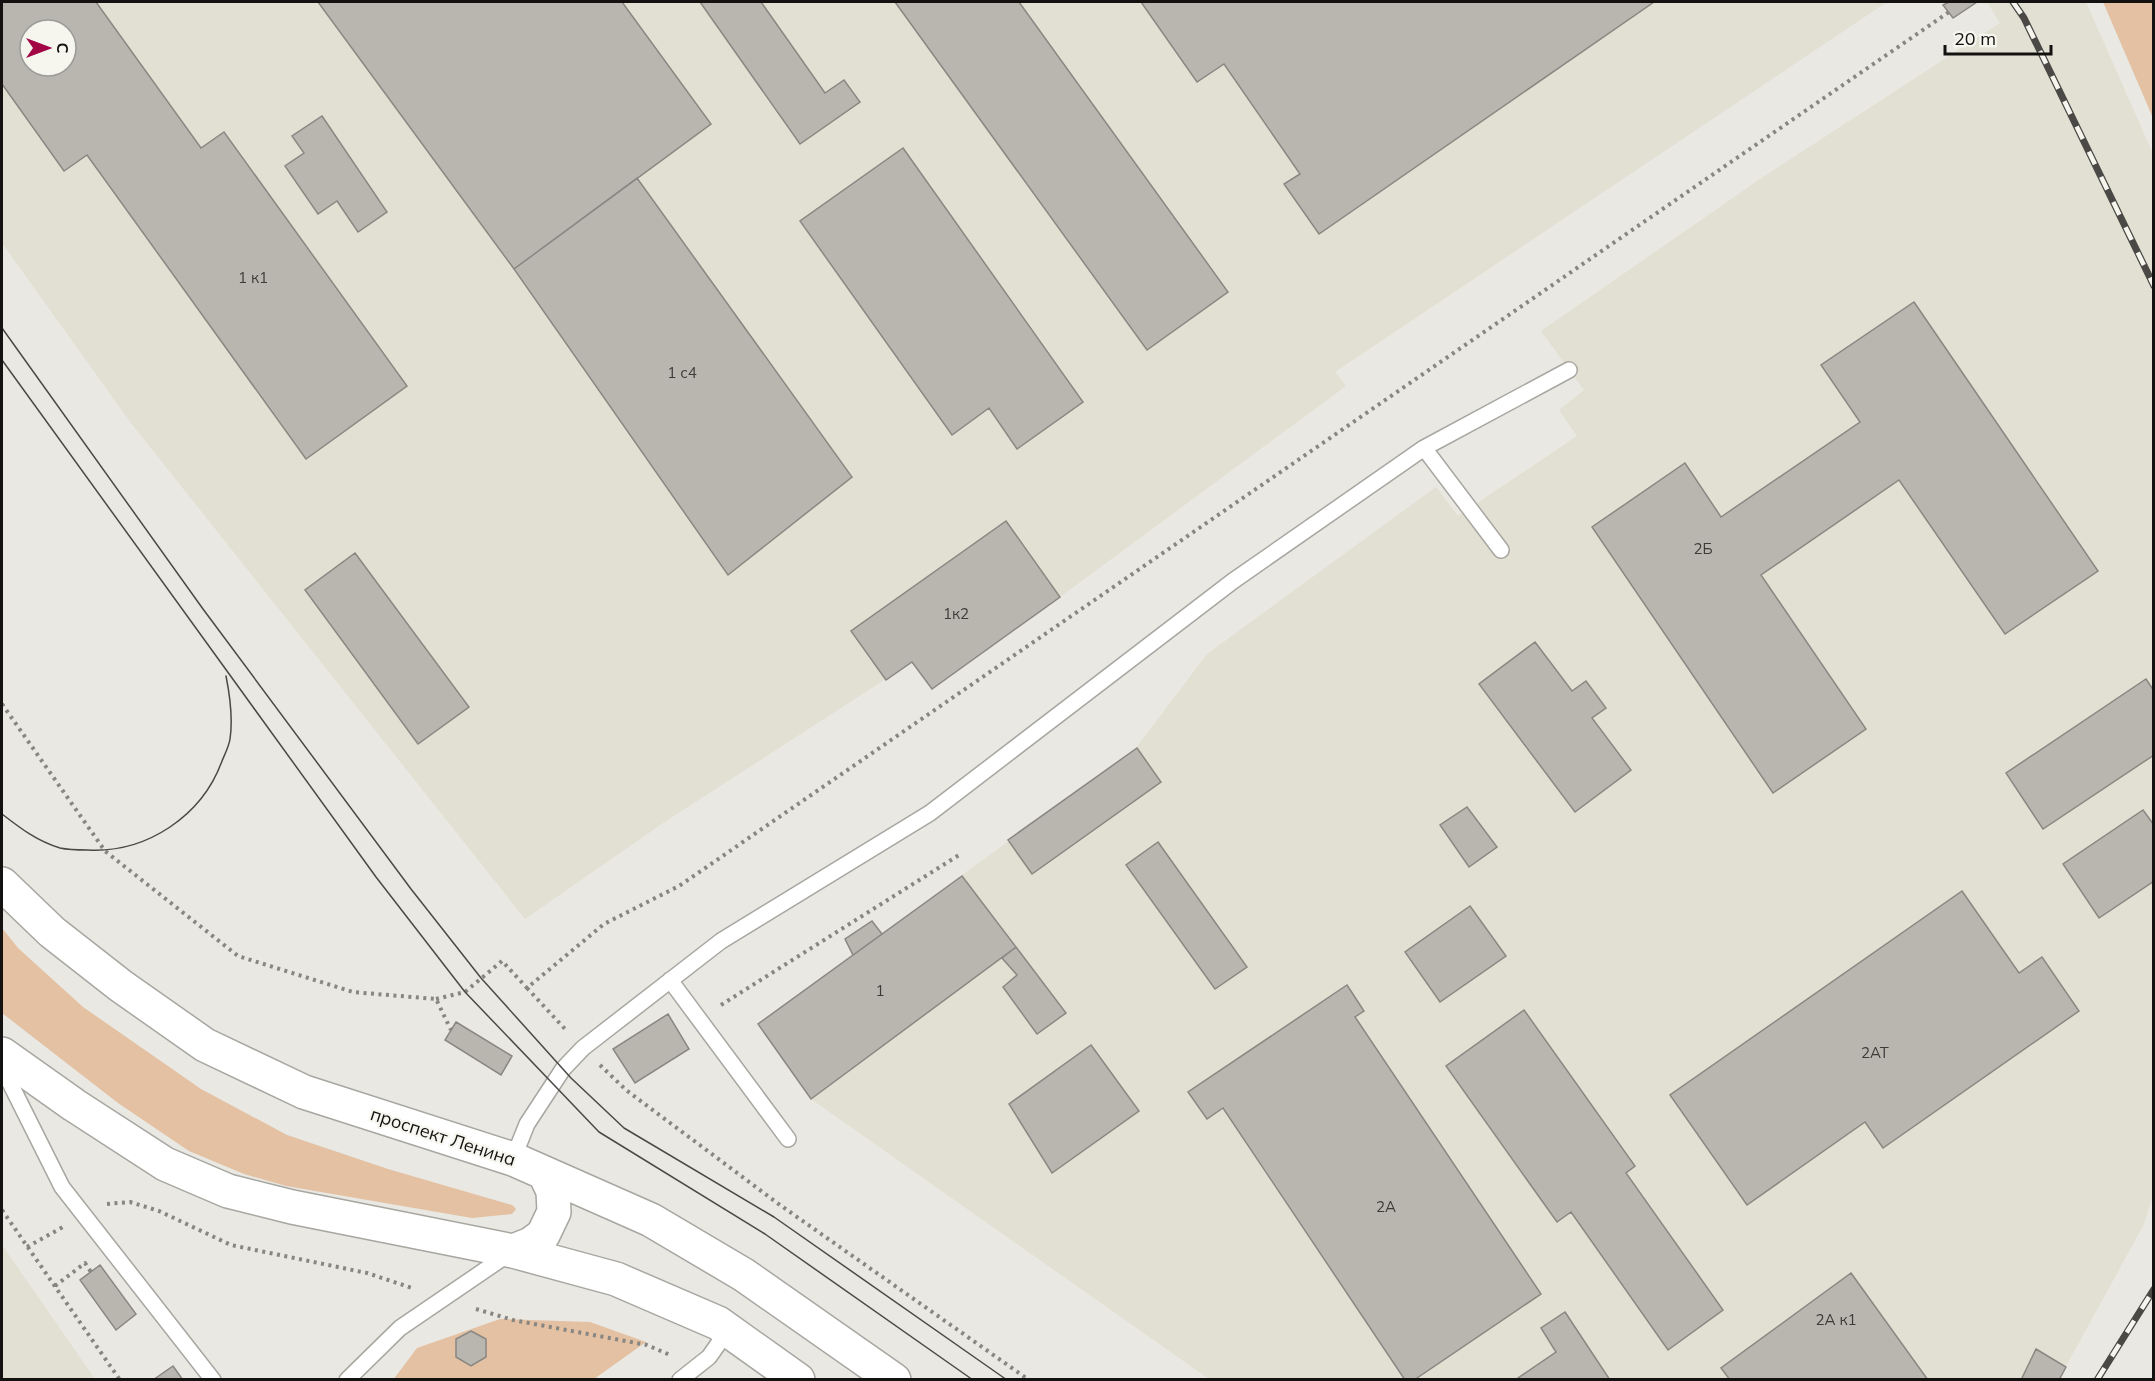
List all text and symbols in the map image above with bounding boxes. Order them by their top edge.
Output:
north arrow [18,18,78,78]
scale bar [1945,18,2052,56]
text: 20 m [1954,27,1996,50]
text: С [53,43,73,54]
house number: 1 к1 [238,268,268,287]
house number: 1 с4 [667,363,697,382]
house number: 2Б [1693,539,1713,558]
house number: 1к2 [943,604,969,623]
house number: 1 [875,981,885,1000]
house number: 2АТ [1861,1043,1889,1062]
street label: проспект Ленина [368,1102,519,1171]
house number: 2А [1376,1197,1396,1216]
house number: 2А к1 [1815,1310,1857,1329]

